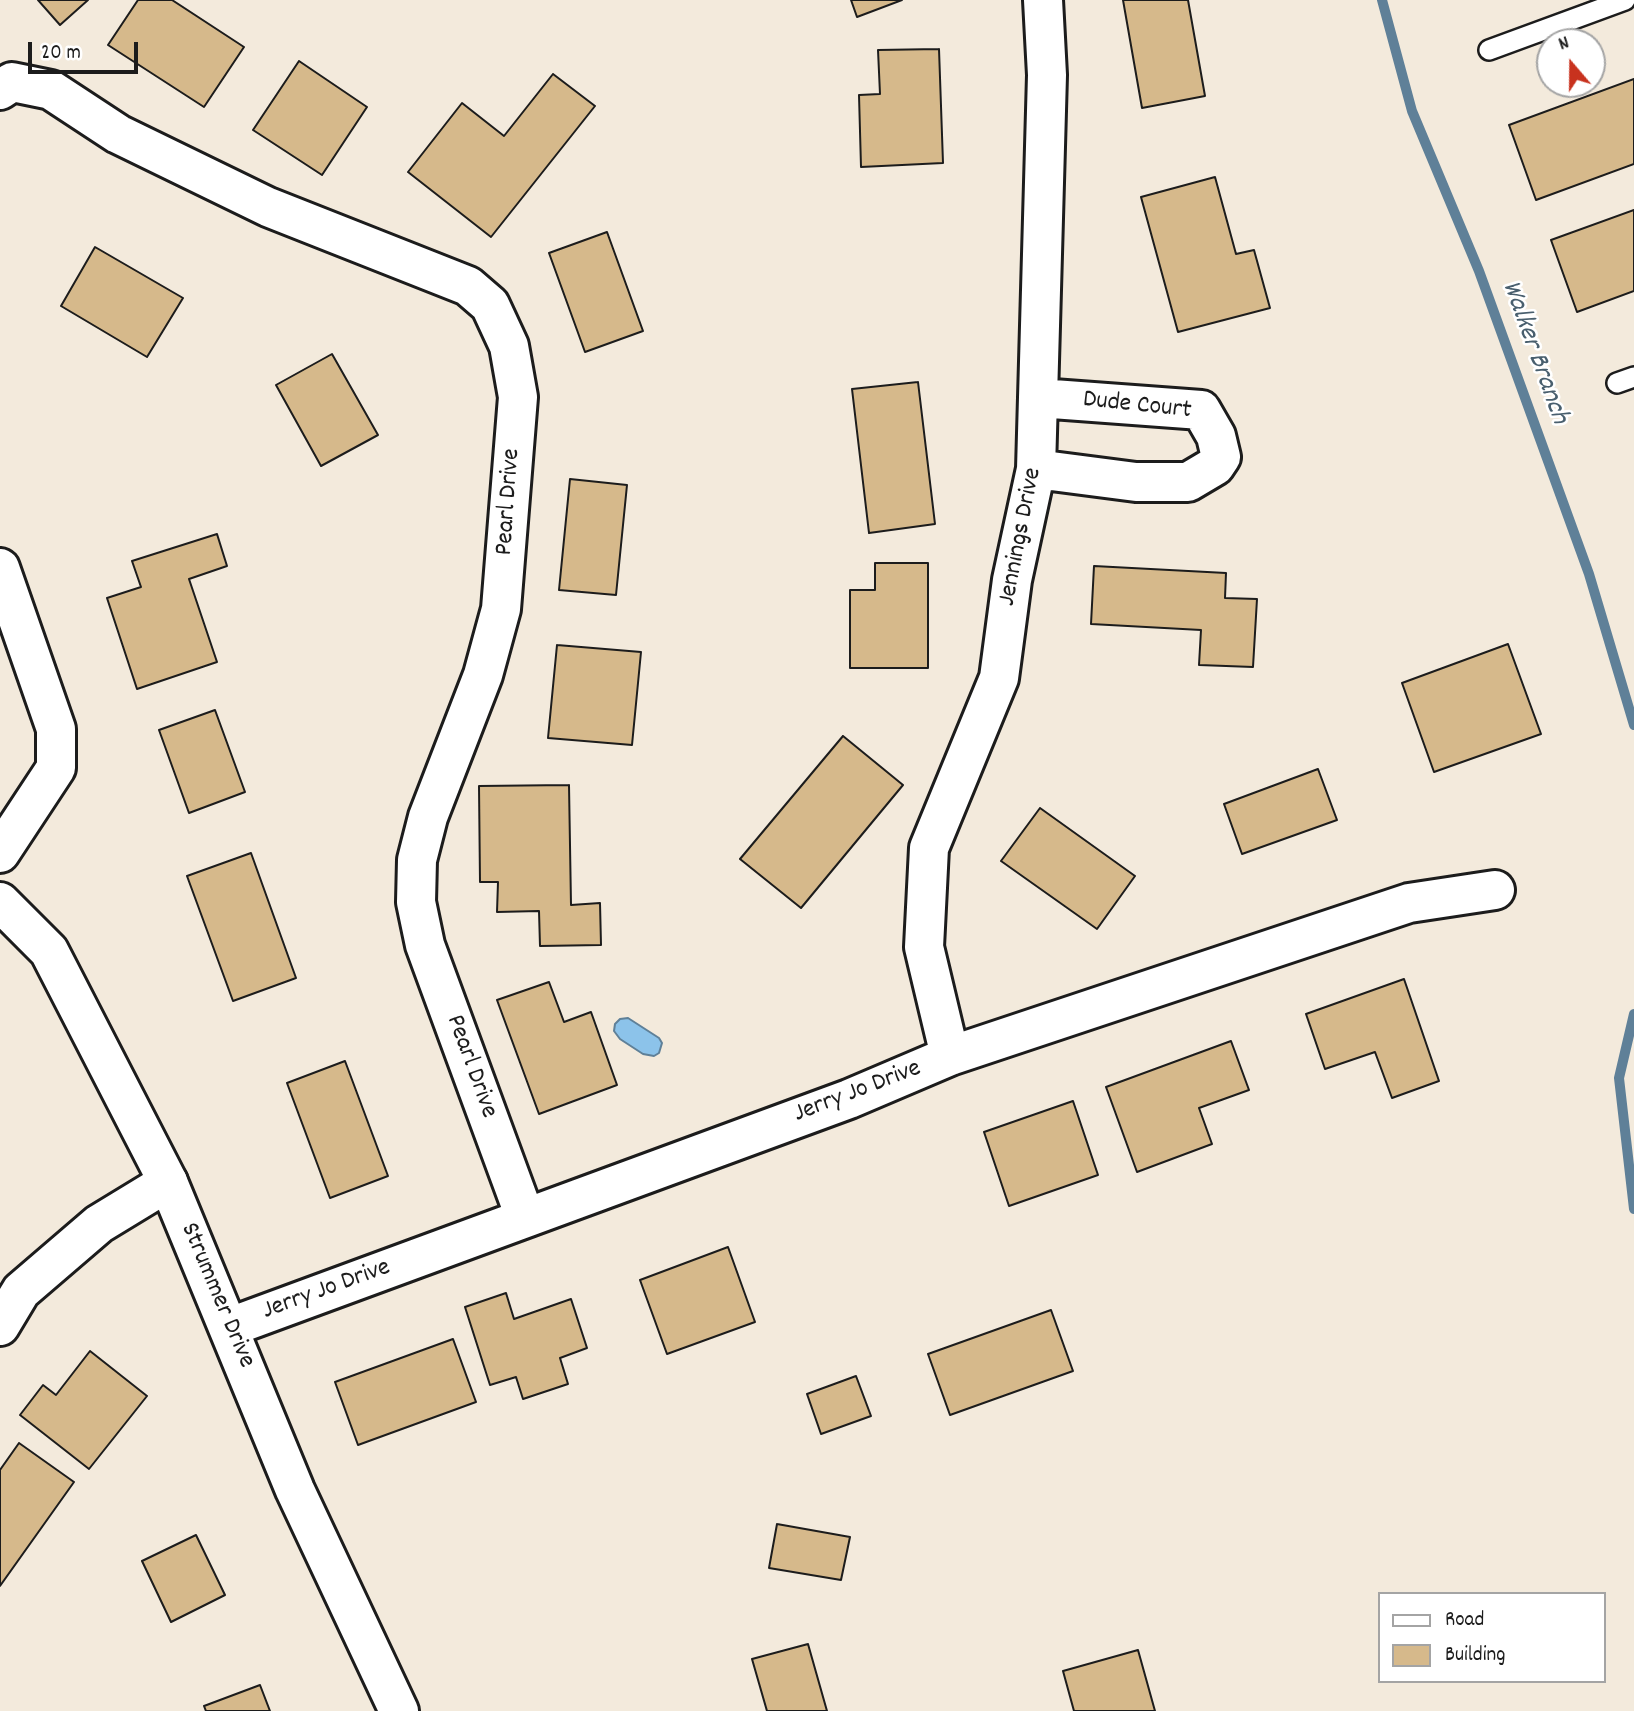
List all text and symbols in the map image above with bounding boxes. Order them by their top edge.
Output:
scale bar [32,28,142,72]
north arrow [1536,28,1606,98]
text: N [1555,30,1573,59]
text: 20 m [41,39,81,69]
water label: Walker Branch [1492,277,1574,429]
street label: Dude Court [1081,386,1193,428]
street label: Pearl Drive [491,447,529,557]
street label: Jennings Drive [993,465,1051,609]
street label: Pearl Drive [437,1011,503,1123]
street label: Jerry Jo Drive [790,1054,926,1132]
street label: Strummer Drive [171,1219,261,1373]
street label: Jerry Jo Drive [259,1253,395,1329]
legend [1378,1592,1606,1683]
text: Road [1445,1606,1484,1636]
text: Building [1445,1641,1505,1671]

